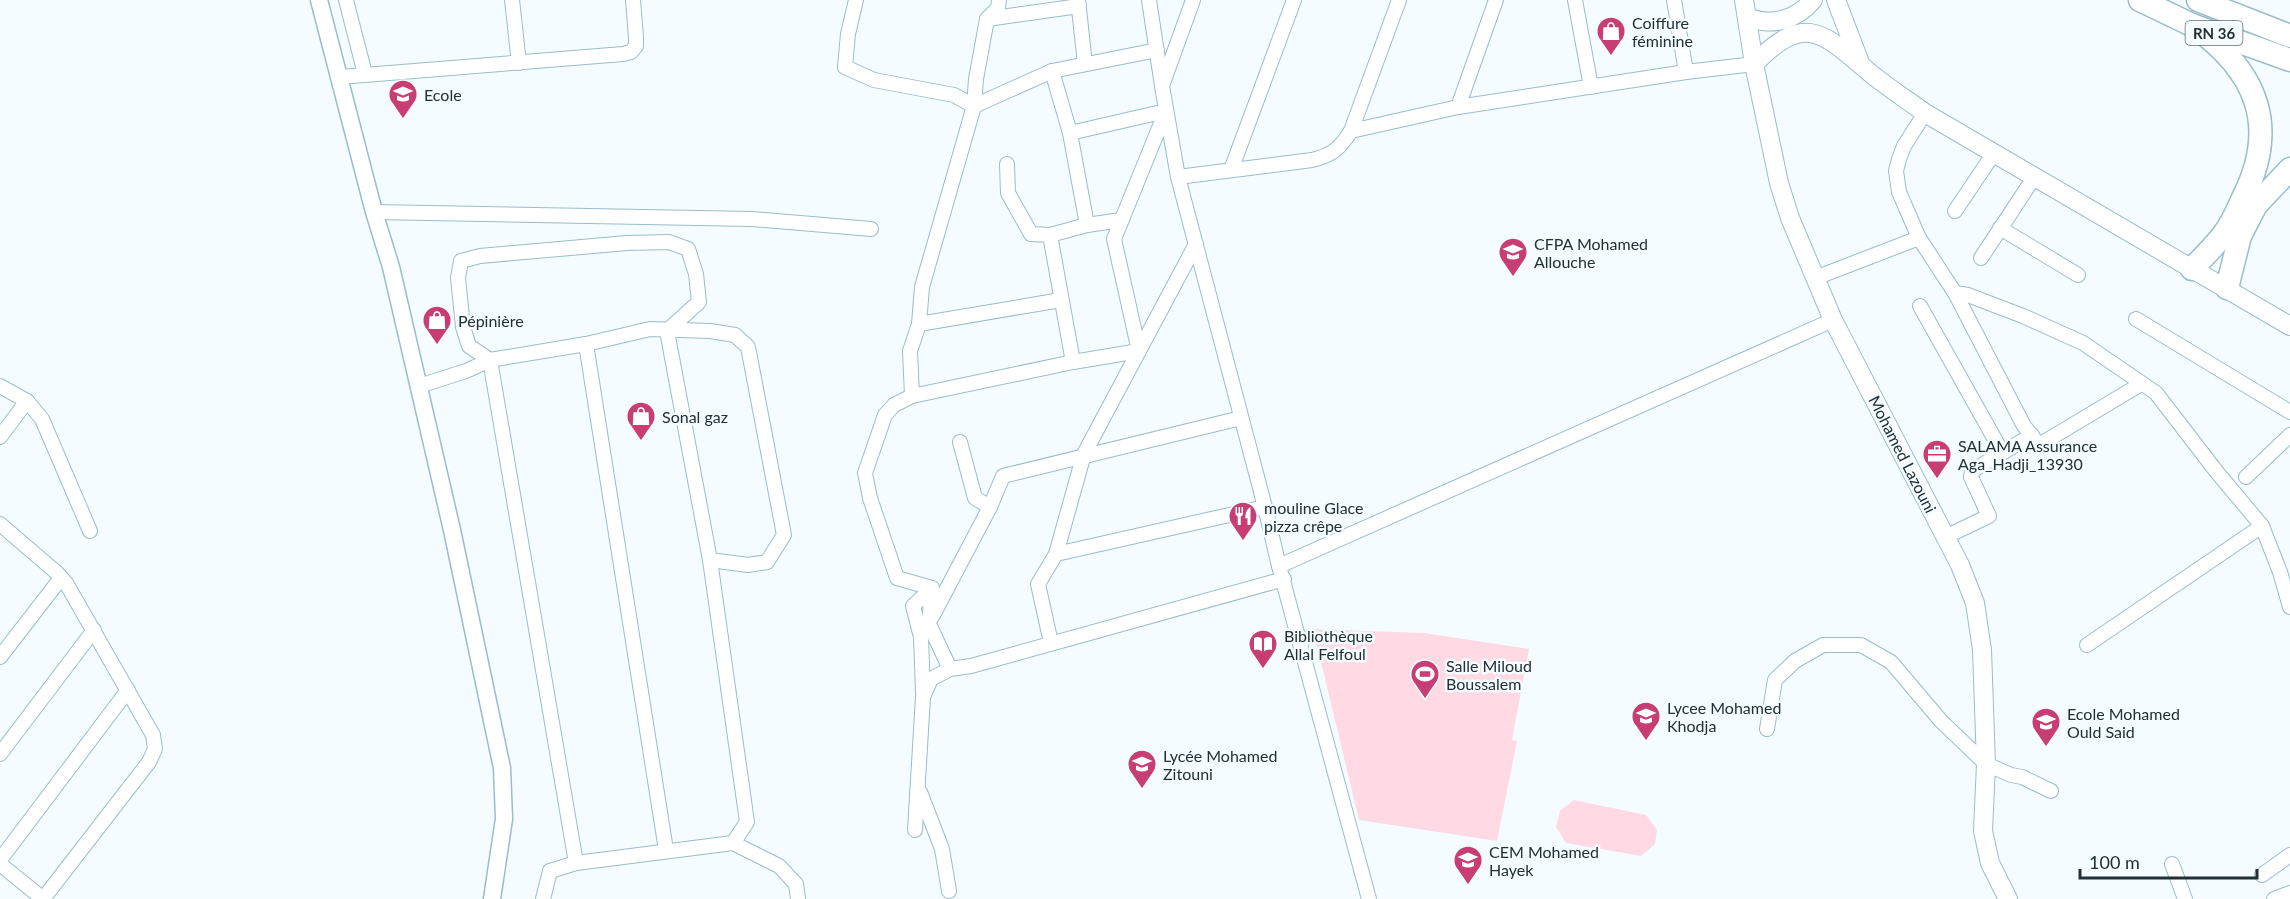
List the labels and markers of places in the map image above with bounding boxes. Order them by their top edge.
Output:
place label: Coiffure féminine [1632,13,1693,50]
shop icon: Coiffure féminine [1595,15,1627,57]
school or university icon: Ecole [387,78,419,120]
place label: Ecole [424,85,462,104]
place label: CFPA Mohamed Allouche [1534,234,1648,271]
school or university icon: CFPA Mohamed Allouche [1497,236,1529,278]
shop icon: Pépinière [421,304,453,346]
place label: Pépinière [458,311,524,330]
shop icon: Sonal gaz [625,400,657,442]
place label: Sonal gaz [662,407,728,426]
place label: SALAMA Assurance Aga_Hadji_13930 [1958,436,2097,473]
office icon: SALAMA Assurance Aga_Hadji_13930 [1921,438,1953,480]
place label: mouline Glace pizza crêpe [1264,498,1364,535]
restaurant icon: mouline Glace pizza crêpe [1227,500,1259,542]
place label: Bibliothèque Allal Felfoul [1284,626,1373,663]
library icon: Bibliothèque Allal Felfoul [1247,628,1279,670]
place label: Salle Miloud Boussalem [1446,656,1532,693]
sports icon: Salle Miloud Boussalem [1409,658,1441,700]
place label: Lycee Mohamed Khodja [1667,698,1781,735]
school or university icon: Lycee Mohamed Khodja [1630,700,1662,742]
place label: Ecole Mohamed Ould Said [2067,704,2180,741]
school or university icon: Ecole Mohamed Ould Said [2030,706,2062,748]
place label: Lycée Mohamed Zitouni [1163,746,1277,783]
school or university icon: Lycée Mohamed Zitouni [1126,748,1158,790]
place label: CEM Mohamed Hayek [1489,842,1599,879]
school or university icon: CEM Mohamed Hayek [1452,844,1484,886]

